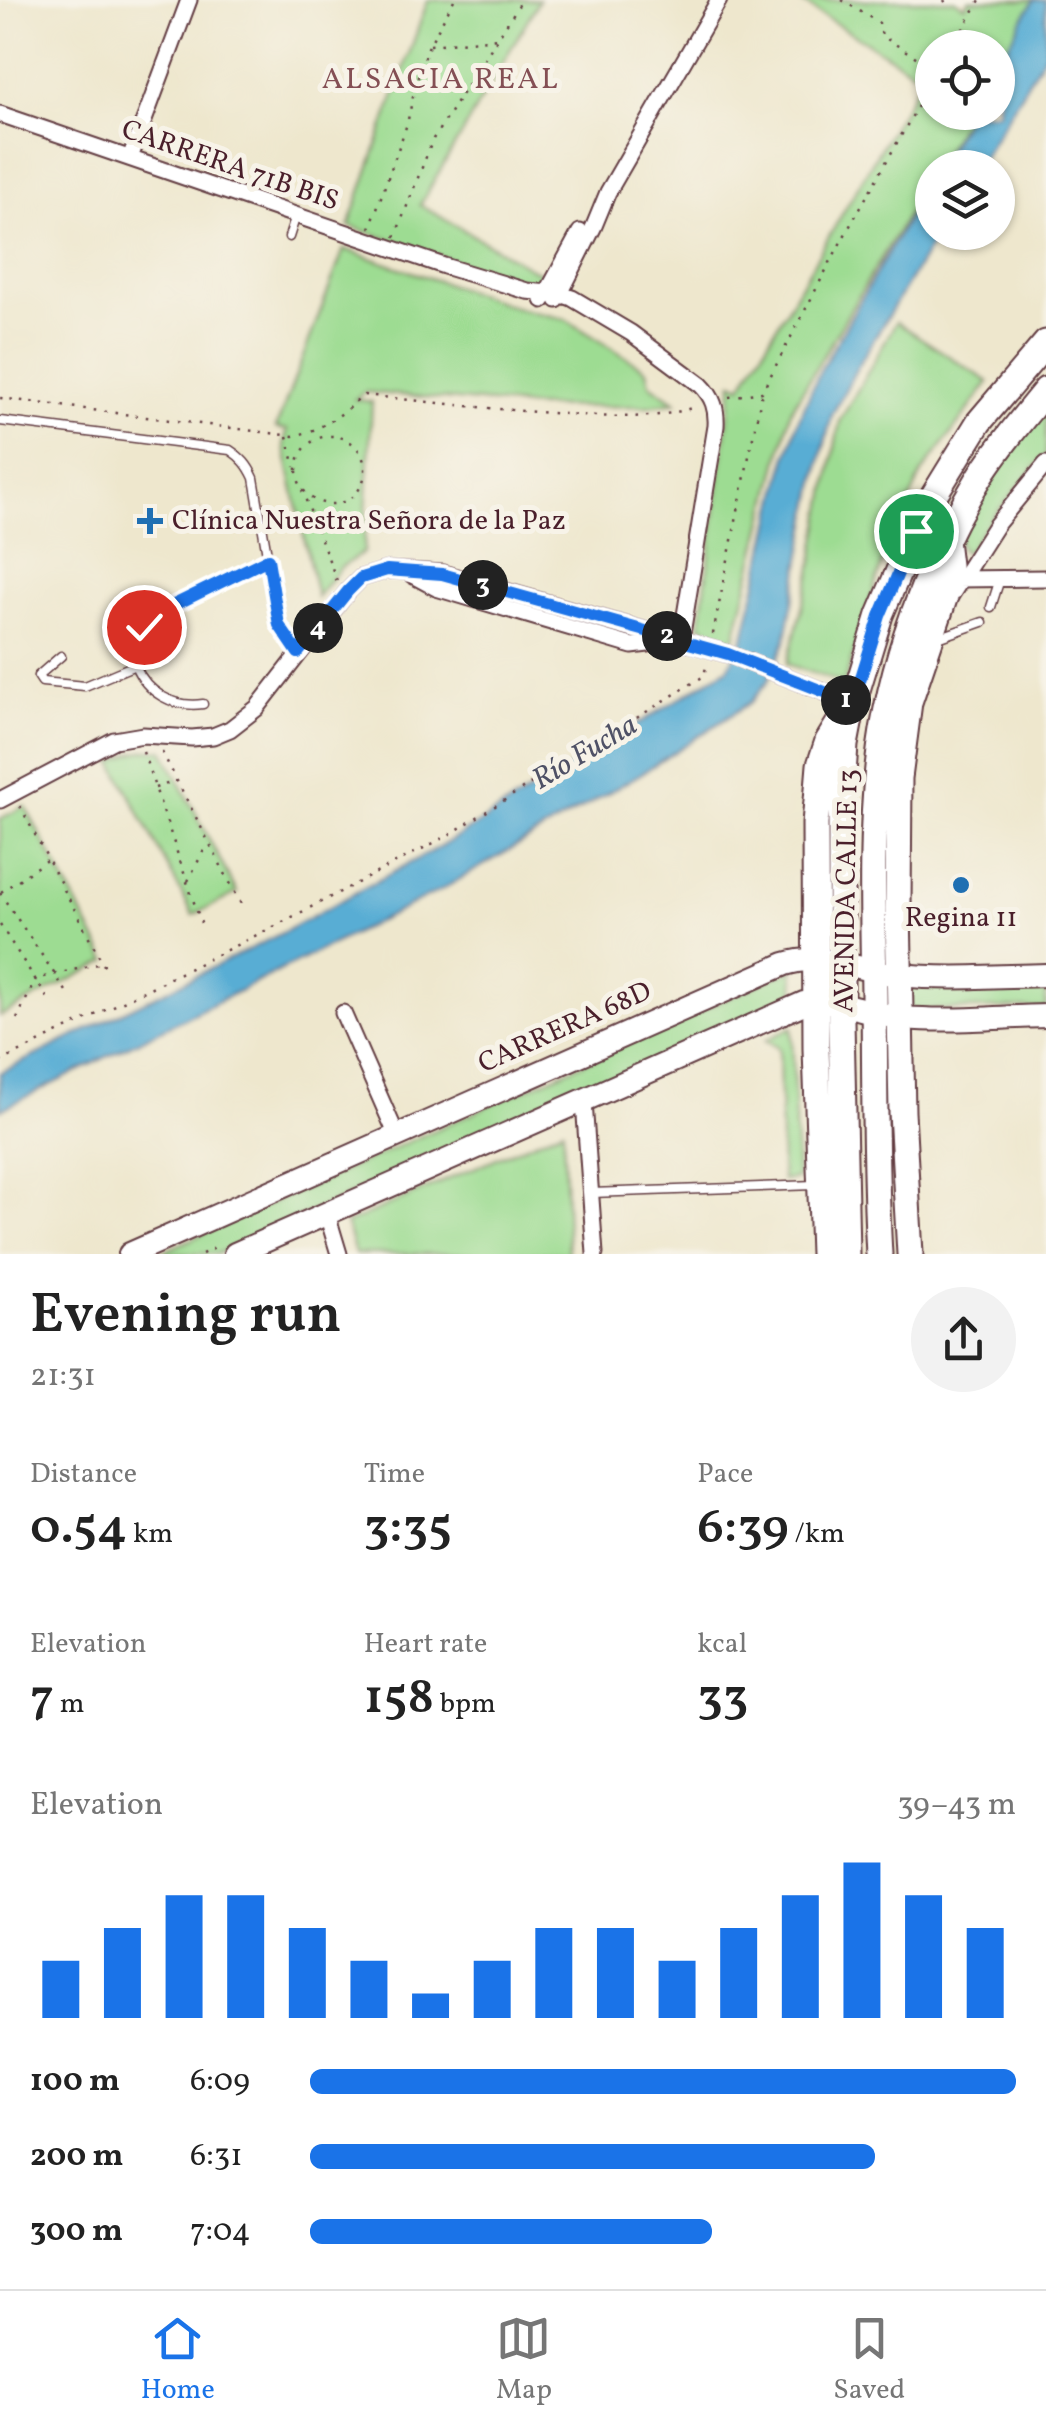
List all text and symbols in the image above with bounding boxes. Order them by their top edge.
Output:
map controls [915,30,1015,250]
button: locate [915,30,1015,130]
district label: ALSACIA REAL [322,59,560,101]
street label: CARRERA 71B BIS [116,111,344,221]
button: layers [915,150,1015,250]
pin [874,489,959,574]
place label: Clínica Nuestra Señora de la Paz [172,502,566,541]
icon: arrive [889,504,944,559]
marker: Clínica Nuestra Señora de la Paz [137,508,163,534]
pin: 3 [458,560,508,610]
text: 3 [476,565,490,604]
pin [102,585,187,670]
icon: check [117,600,172,655]
pin: 4 [293,603,343,653]
text: 4 [310,608,326,647]
pin: 2 [642,611,692,661]
text: 2 [660,616,674,655]
pin: 1 [821,675,871,725]
text: 1 [840,680,852,719]
water label: Río Fucha [525,705,645,801]
street label: AVENIDA CALLE 13 [825,769,869,1013]
marker: Regina 11 [950,874,972,896]
place label: Regina 11 [905,899,1017,938]
street label: CARRERA 68D [472,972,658,1084]
text: Evening run [30,1279,342,1355]
button: share [911,1287,1016,1392]
text: 21:31 [30,1355,96,1399]
text: Distance [30,1455,137,1494]
text: Time [364,1455,425,1494]
text: Pace [697,1455,753,1494]
text: 0.54 [30,1494,127,1564]
text: 3:35 [364,1494,452,1564]
text: 6:39 [697,1494,789,1564]
text: km [127,1515,173,1554]
text: /km [789,1515,845,1554]
text: Elevation [30,1625,146,1664]
text: Heart rate [364,1625,487,1664]
text: kcal [697,1625,747,1664]
text: 7 [30,1664,54,1734]
text: 158 [364,1664,434,1734]
text: 33 [697,1664,748,1734]
text: m [54,1685,84,1724]
text: bpm [434,1685,496,1724]
text: Elevation [30,1784,163,1828]
text: 39–43 m [897,1784,1016,1828]
text: 100 m [30,2060,120,2104]
text: 6:09 [190,2060,250,2104]
text: 200 m [30,2135,124,2179]
text: 6:31 [190,2135,243,2179]
text: 300 m [30,2210,123,2254]
text: 7:04 [190,2210,251,2254]
tab: Home [141,2311,215,2410]
tab: Map [496,2311,552,2410]
tab: Saved [833,2311,905,2410]

